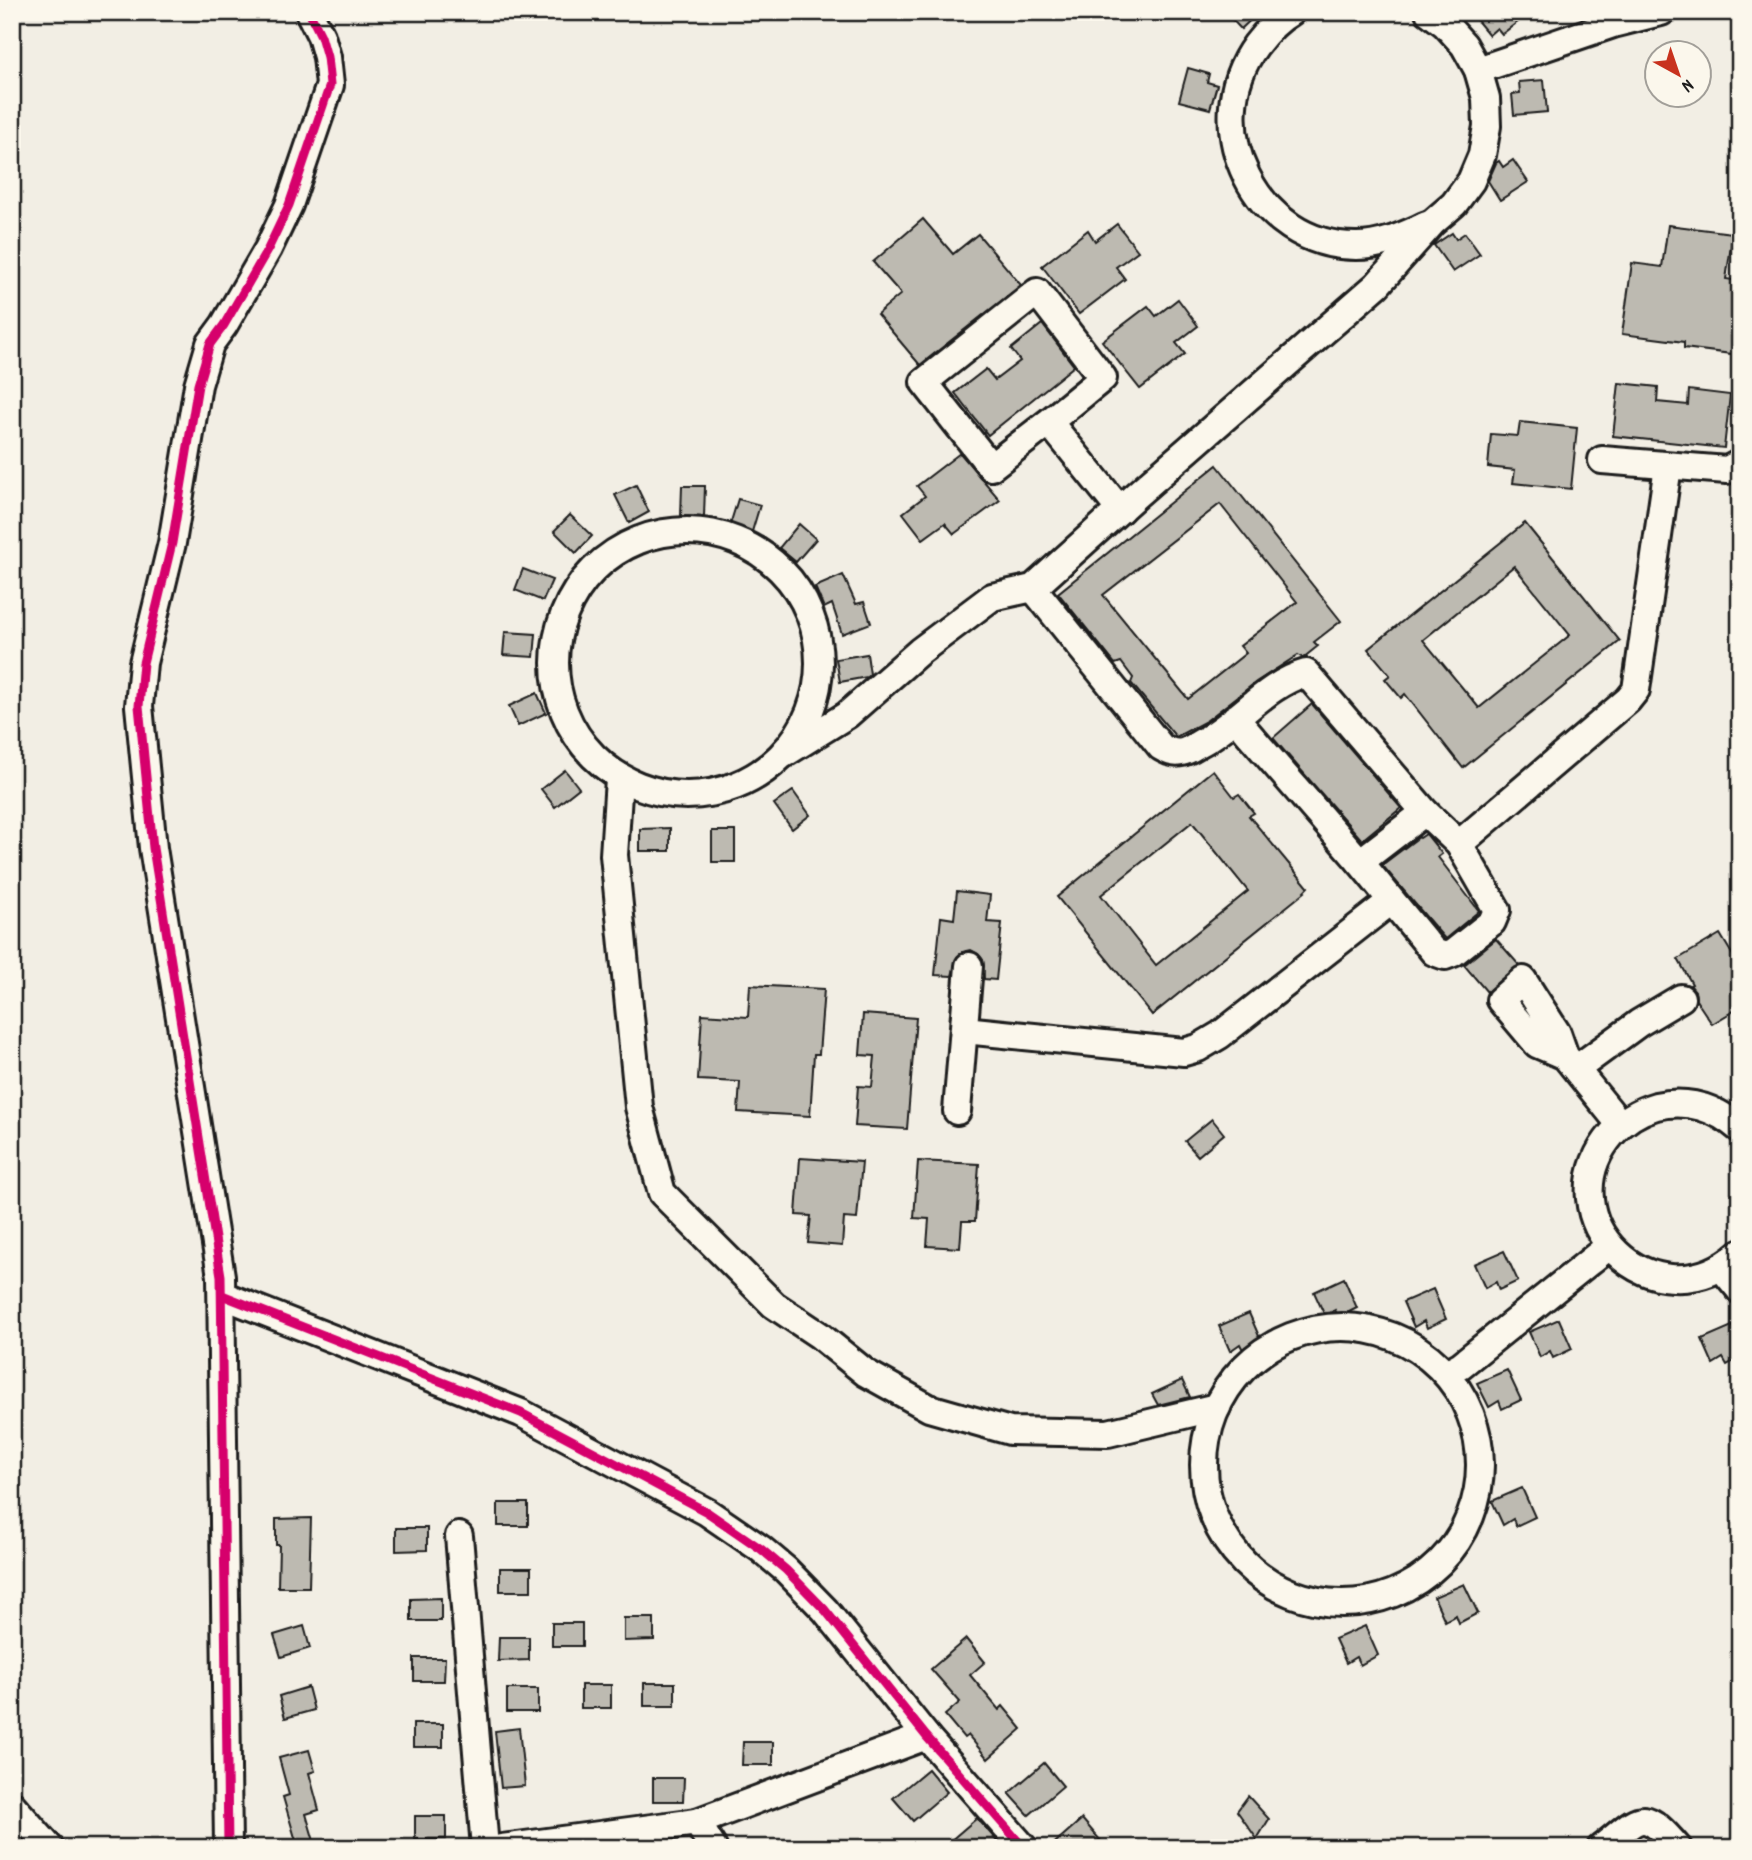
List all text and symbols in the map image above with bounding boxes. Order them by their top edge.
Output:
north arrow [1644,38,1714,108]
text: N [1674,71,1699,98]

